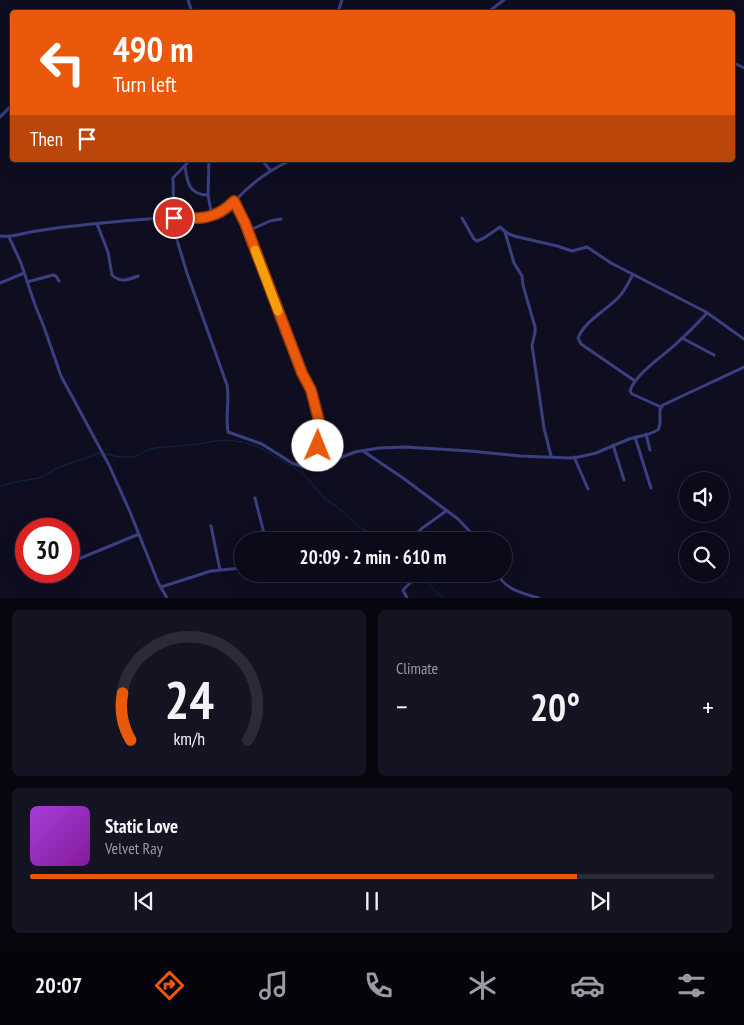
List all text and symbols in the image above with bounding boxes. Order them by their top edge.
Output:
text: 490 m [113,26,194,72]
icon: left [30,30,95,95]
text: Turn left [113,70,177,98]
icon: arrive [73,125,101,153]
text: Then [30,127,63,151]
pin [153,197,195,239]
icon: arrive [160,204,188,232]
position arrow [291,419,343,471]
map controls [679,472,729,582]
button: sound [679,472,729,522]
speed limit sign: 30 [15,518,80,583]
button: search [679,532,729,582]
text: 20:09 · 2 min · 610 m [300,545,446,569]
text: Climate [396,658,438,678]
text: 24 [164,666,214,733]
text: 20° [530,682,580,731]
text: − [396,688,408,725]
text: + [702,688,714,725]
text: km/h [173,727,205,750]
text: Static Love [105,814,178,838]
text: Velvet Ray [105,838,163,858]
icon: previous [130,887,158,915]
icon: pause [358,887,386,915]
icon: next [586,887,614,915]
icon: directions [152,968,187,1003]
icon: music [256,968,291,1003]
icon: phone [361,968,396,1003]
icon: climate [465,968,500,1003]
icon: car [570,968,605,1003]
icon: filters [674,968,709,1003]
text: 20:07 [35,971,82,999]

